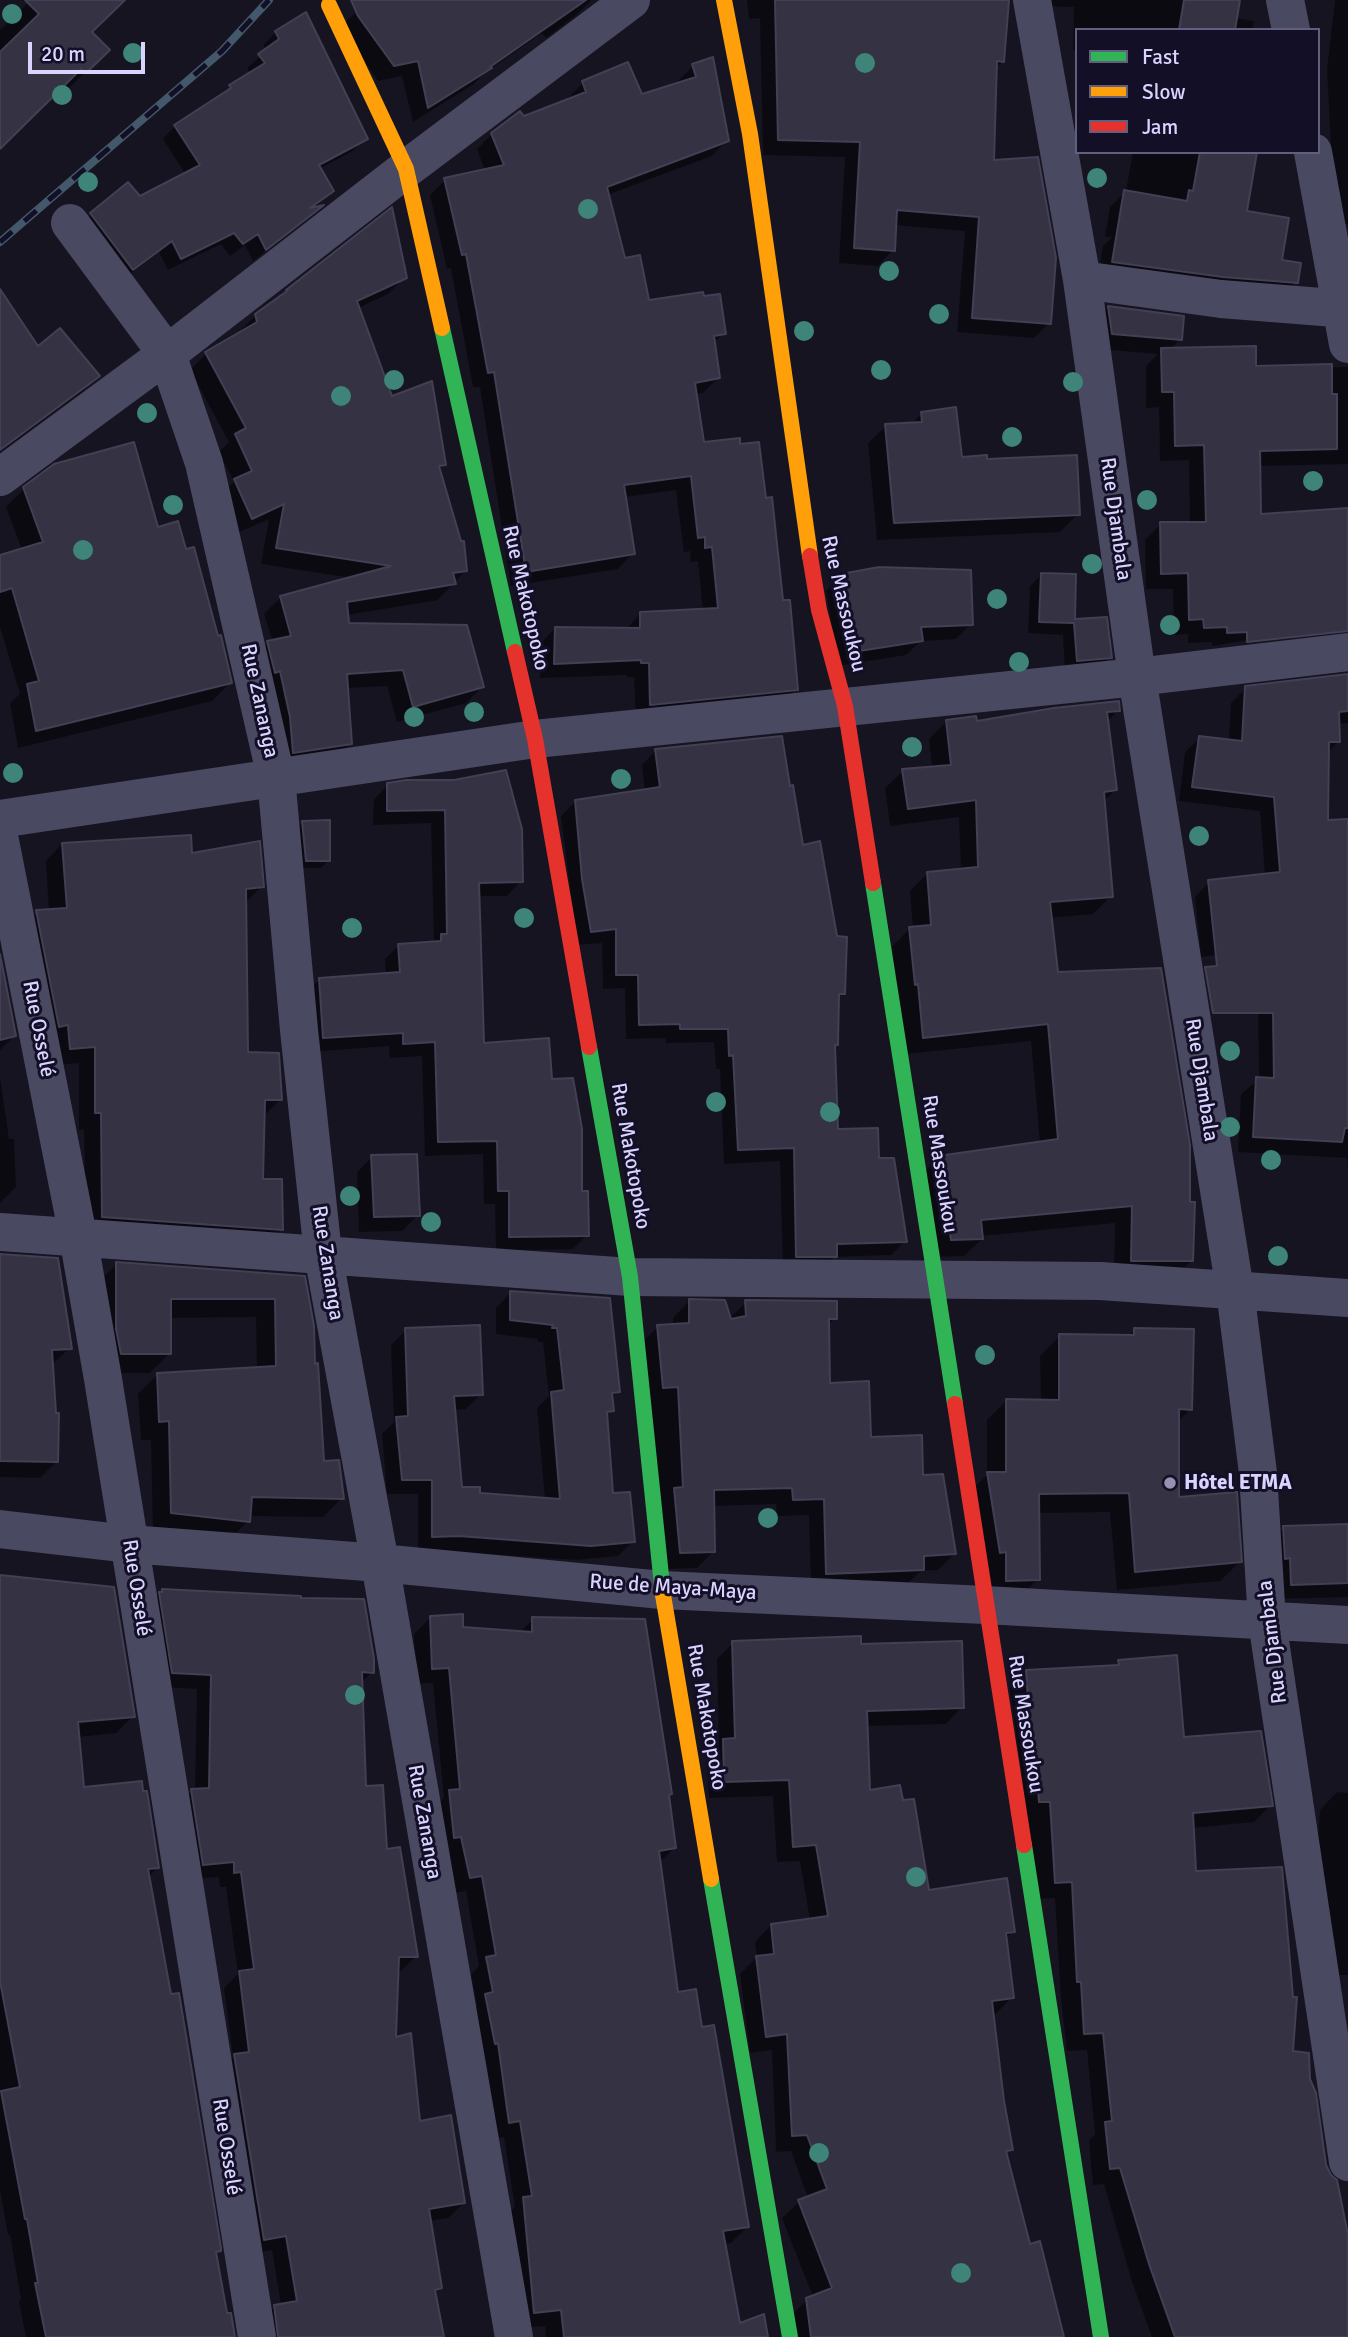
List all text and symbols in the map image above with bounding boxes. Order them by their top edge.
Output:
scale bar [32,28,149,72]
legend [1075,28,1320,154]
text: 20 m [41,41,85,67]
text: Fast [1142,44,1179,70]
text: Slow [1142,79,1186,105]
text: Jam [1142,114,1178,140]
street label: Rue Djambala [1094,456,1136,582]
street label: Rue Makotopoko [496,523,554,673]
street label: Rue Massoukou [815,533,871,675]
street label: Rue Zananga [235,642,283,760]
street label: Rue Osselé [16,979,60,1079]
street label: Rue Djambala [1179,1017,1223,1143]
street label: Rue Makotopoko [605,1081,655,1231]
street label: Rue Massoukou [916,1093,962,1235]
street label: Rue Zananga [305,1204,349,1322]
place label: Hôtel ETMA [1184,1470,1292,1496]
marker: Hôtel ETMA [1162,1475,1178,1491]
street label: Rue Osselé [116,1538,156,1638]
street label: Rue de Maya-Maya [589,1570,757,1606]
street label: Rue Djambala [1253,1579,1293,1705]
street label: Rue Makotopoko [681,1642,731,1792]
street label: Rue Massoukou [1002,1653,1048,1795]
street label: Rue Zananga [402,1763,446,1881]
street label: Rue Osselé [206,2097,246,2197]

